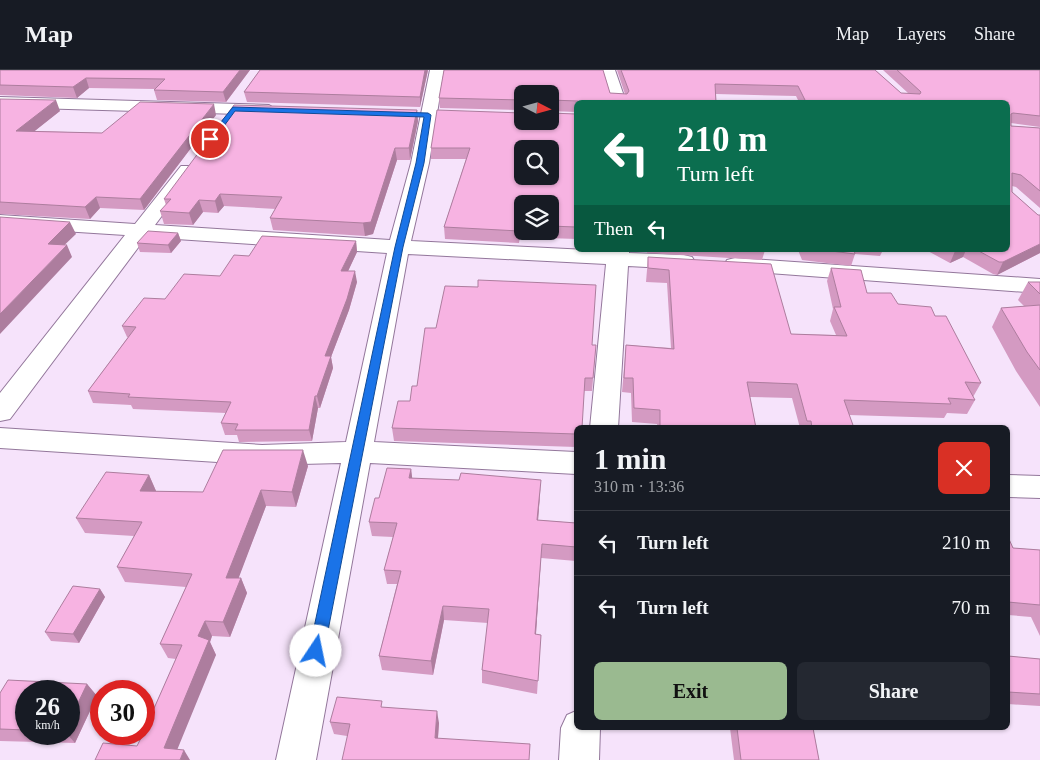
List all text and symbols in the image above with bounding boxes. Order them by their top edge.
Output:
text: Map [25,21,73,47]
text: Map [836,24,869,44]
text: Layers [897,24,946,44]
text: Share [974,24,1015,44]
north arrow [514,85,559,130]
map controls [514,85,559,240]
pin [189,118,231,160]
icon: left [594,120,659,185]
text: 210 m [677,120,767,159]
icon: arrive [196,125,224,153]
button: search [514,140,559,185]
text: Turn left [677,161,754,186]
button: layers [514,195,559,240]
icon: left [643,215,671,243]
text: Then [594,218,633,239]
text: 1 min [594,442,667,475]
button: close [938,442,990,494]
text: 310 m · 13:36 [594,478,684,495]
icon: left [594,529,622,557]
text: Turn left [637,532,709,553]
text: 210 m [942,532,990,553]
icon: left [594,594,622,622]
text: Turn left [637,597,709,618]
text: 70 m [951,597,990,618]
position arrow [289,624,341,676]
button: Exit [594,662,787,720]
button: Share [797,662,990,720]
speed limit sign: 30 [90,680,155,745]
text: 26 [35,693,60,720]
text: km/h [35,718,60,732]

